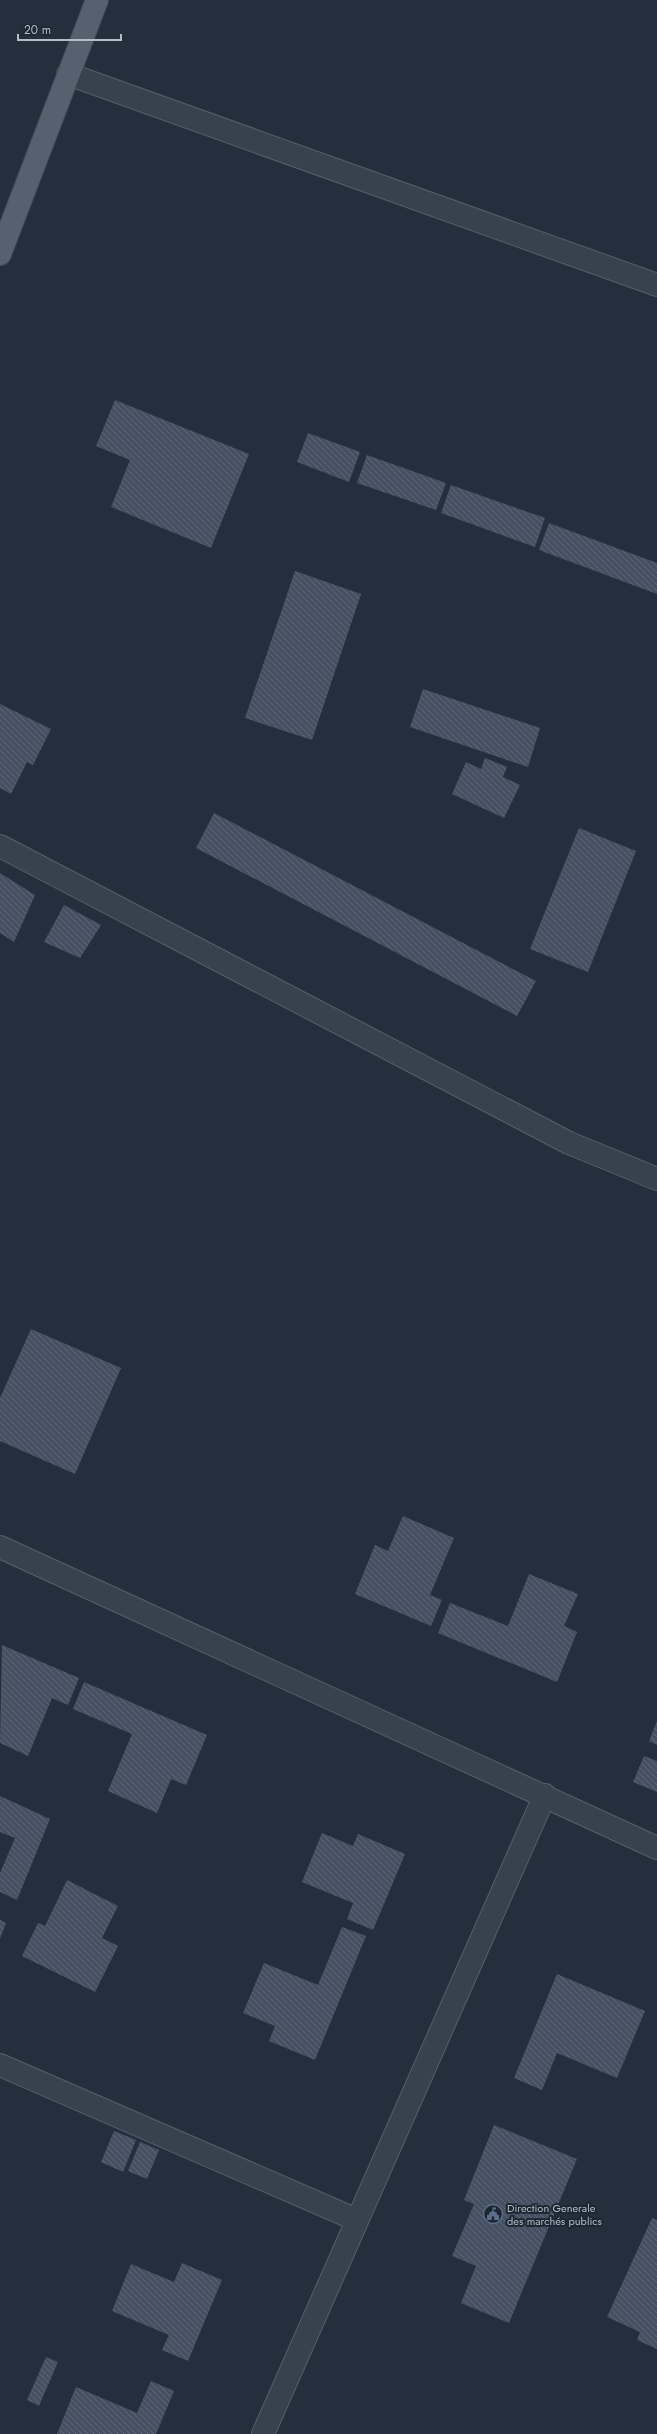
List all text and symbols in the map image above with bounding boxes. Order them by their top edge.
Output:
scale bar [18,16,121,42]
text: 20 m [24,21,51,39]
place label: Direction Generale des marchés publics [507,2200,603,2229]
public building icon: Direction Generale des marchés publics [482,2203,504,2225]

